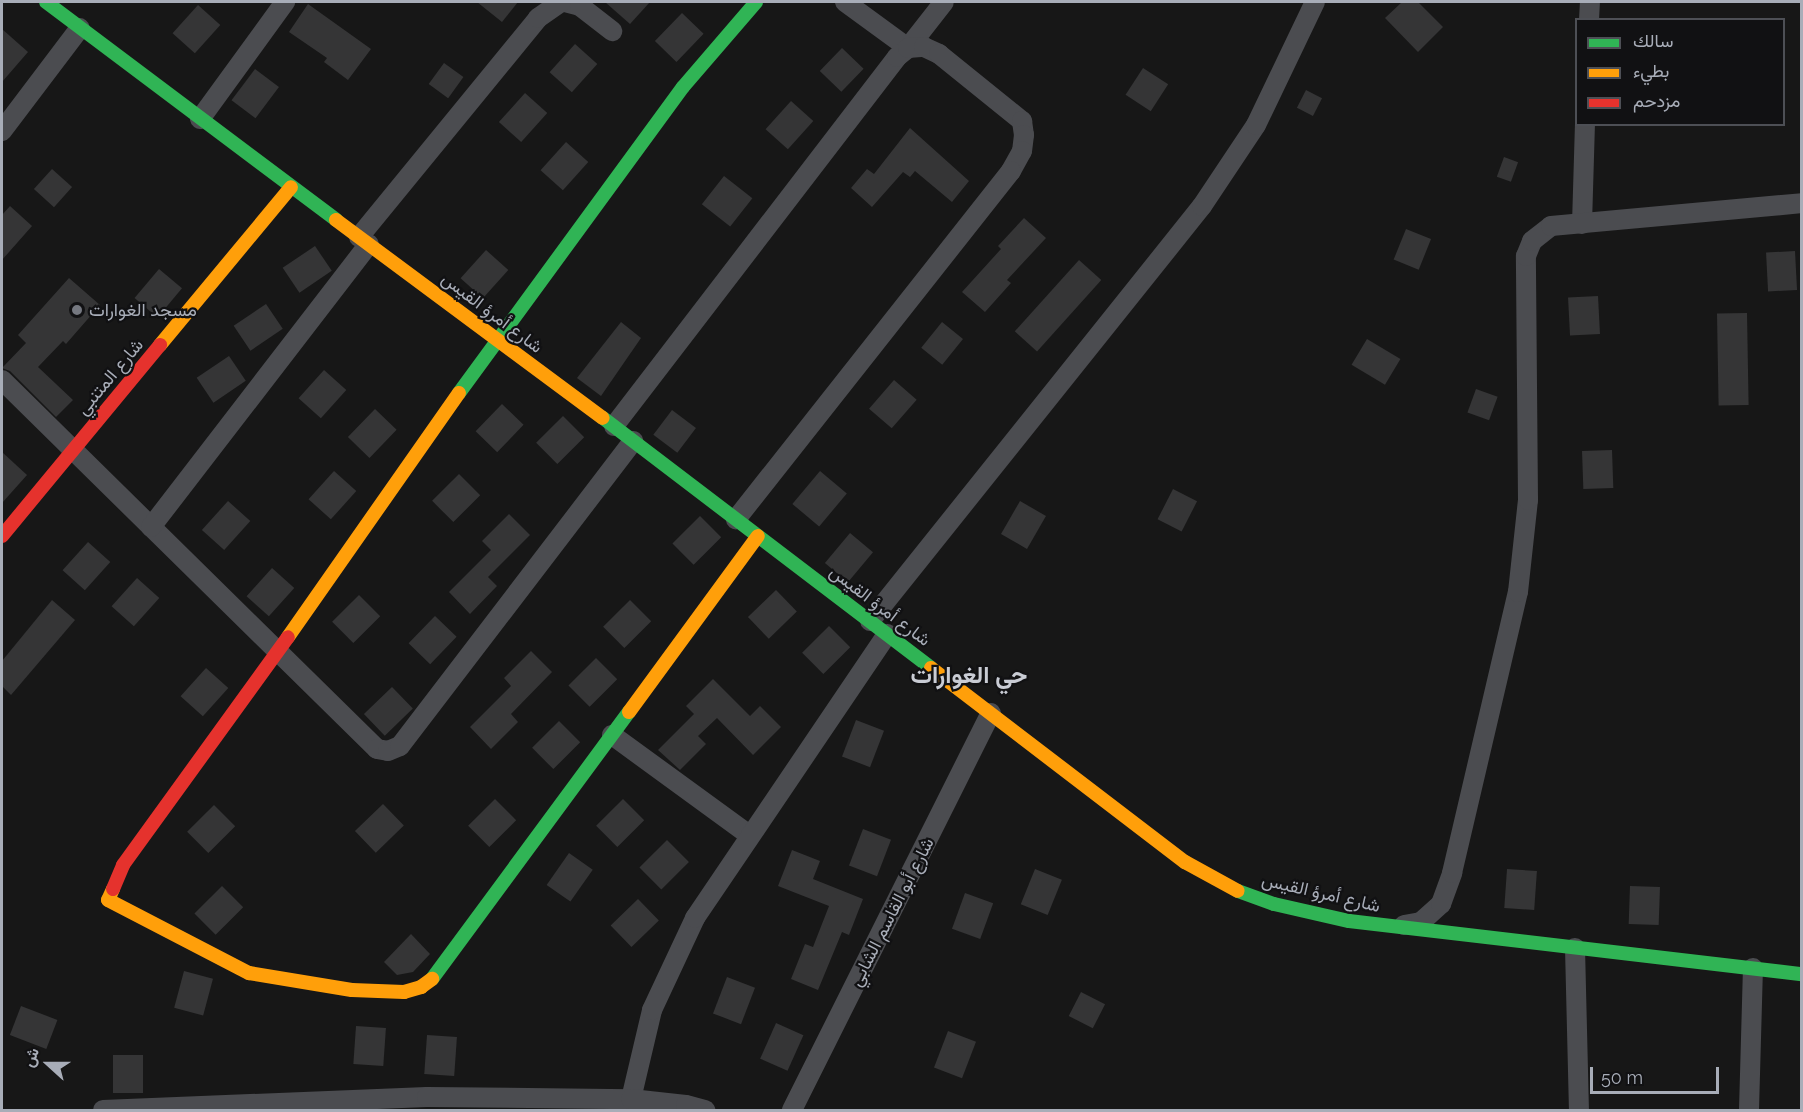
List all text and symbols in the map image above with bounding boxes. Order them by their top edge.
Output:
legend [1575,18,1785,126]
text: سالك [1633,30,1673,51]
text: بطيء [1633,60,1669,81]
text: مزدحم [1633,90,1680,111]
street label: شارع أمرؤ القيس [437,268,547,358]
place label: مسجد الغوارات [89,299,197,321]
marker: مسجد الغوارات [70,303,84,317]
street label: شارع المتنبي [72,334,148,420]
street label: شارع أمرؤ القيس [825,561,935,651]
district label: حي الغوارات [911,661,1027,689]
street label: شارع أبو القاسم الشابي [845,834,939,990]
street label: شارع أمرؤ القيس [1260,869,1382,917]
north arrow [18,1034,78,1094]
text: ش [18,1045,43,1070]
scale bar [1593,1055,1722,1093]
text: 50 m [1601,1067,1643,1088]

